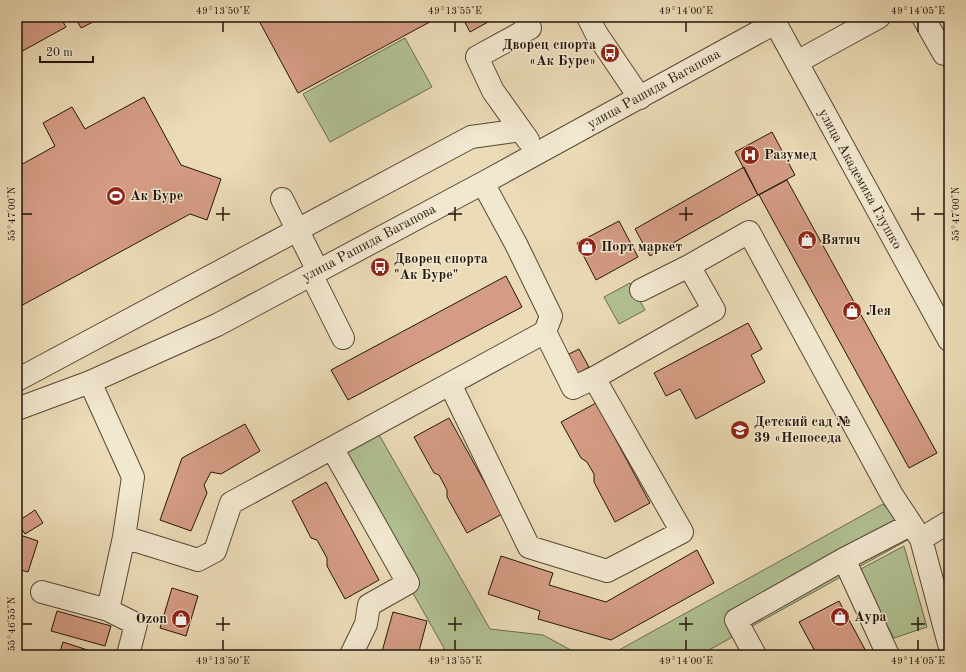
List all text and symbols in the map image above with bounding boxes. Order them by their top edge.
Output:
text: 49°13'50"E [196,6,250,16]
text: 49°13'55"E [428,6,482,16]
text: 49°14'00"E [659,6,713,16]
text: 49°14'05"E [891,6,945,16]
scale bar [40,38,93,64]
place label: Дворец спорта «Ак Буре» [502,38,596,68]
bus stop icon: Дворец спорта «Ак Буре» [599,42,621,64]
text: 20 m [46,47,73,59]
street label: улица Рашида Вагапова [585,47,723,131]
street label: улица Академика Глушко [816,107,904,252]
hospital icon: Разумед [739,144,761,166]
place label: Разумед [764,148,817,162]
sports icon: Ак Буре [105,185,127,207]
text: 55°47'00"N [7,186,17,241]
text: 55°47'00"N [951,186,961,241]
place label: Ак Буре [130,189,183,203]
street label: улица Рашида Вагапова [300,202,438,284]
shop icon: Вятич [796,229,818,251]
place label: Вятич [821,233,861,247]
shop icon: Порт маркет [576,236,598,258]
place label: Порт маркет [601,240,682,254]
place label: Дворец спорта "Ак Буре" [394,252,488,282]
bus stop icon: Дворец спорта "Ак Буре" [369,256,391,278]
shop icon: Лея [841,300,863,322]
place label: Лея [866,304,891,318]
place label: Детский сад № 39 «Непоседа [754,415,851,445]
school or university icon: Детский сад № 39 «Непоседа [729,419,751,441]
text: 55°46'55"N [7,596,17,651]
shop icon: Аура [829,606,851,628]
shop icon: Ozon [170,608,192,630]
place label: Аура [854,610,887,624]
place label: Ozon [136,612,167,626]
text: 49°13'50"E [196,656,250,666]
text: 49°13'55"E [428,656,482,666]
text: 49°14'00"E [659,656,713,666]
text: 49°14'05"E [891,656,945,666]

